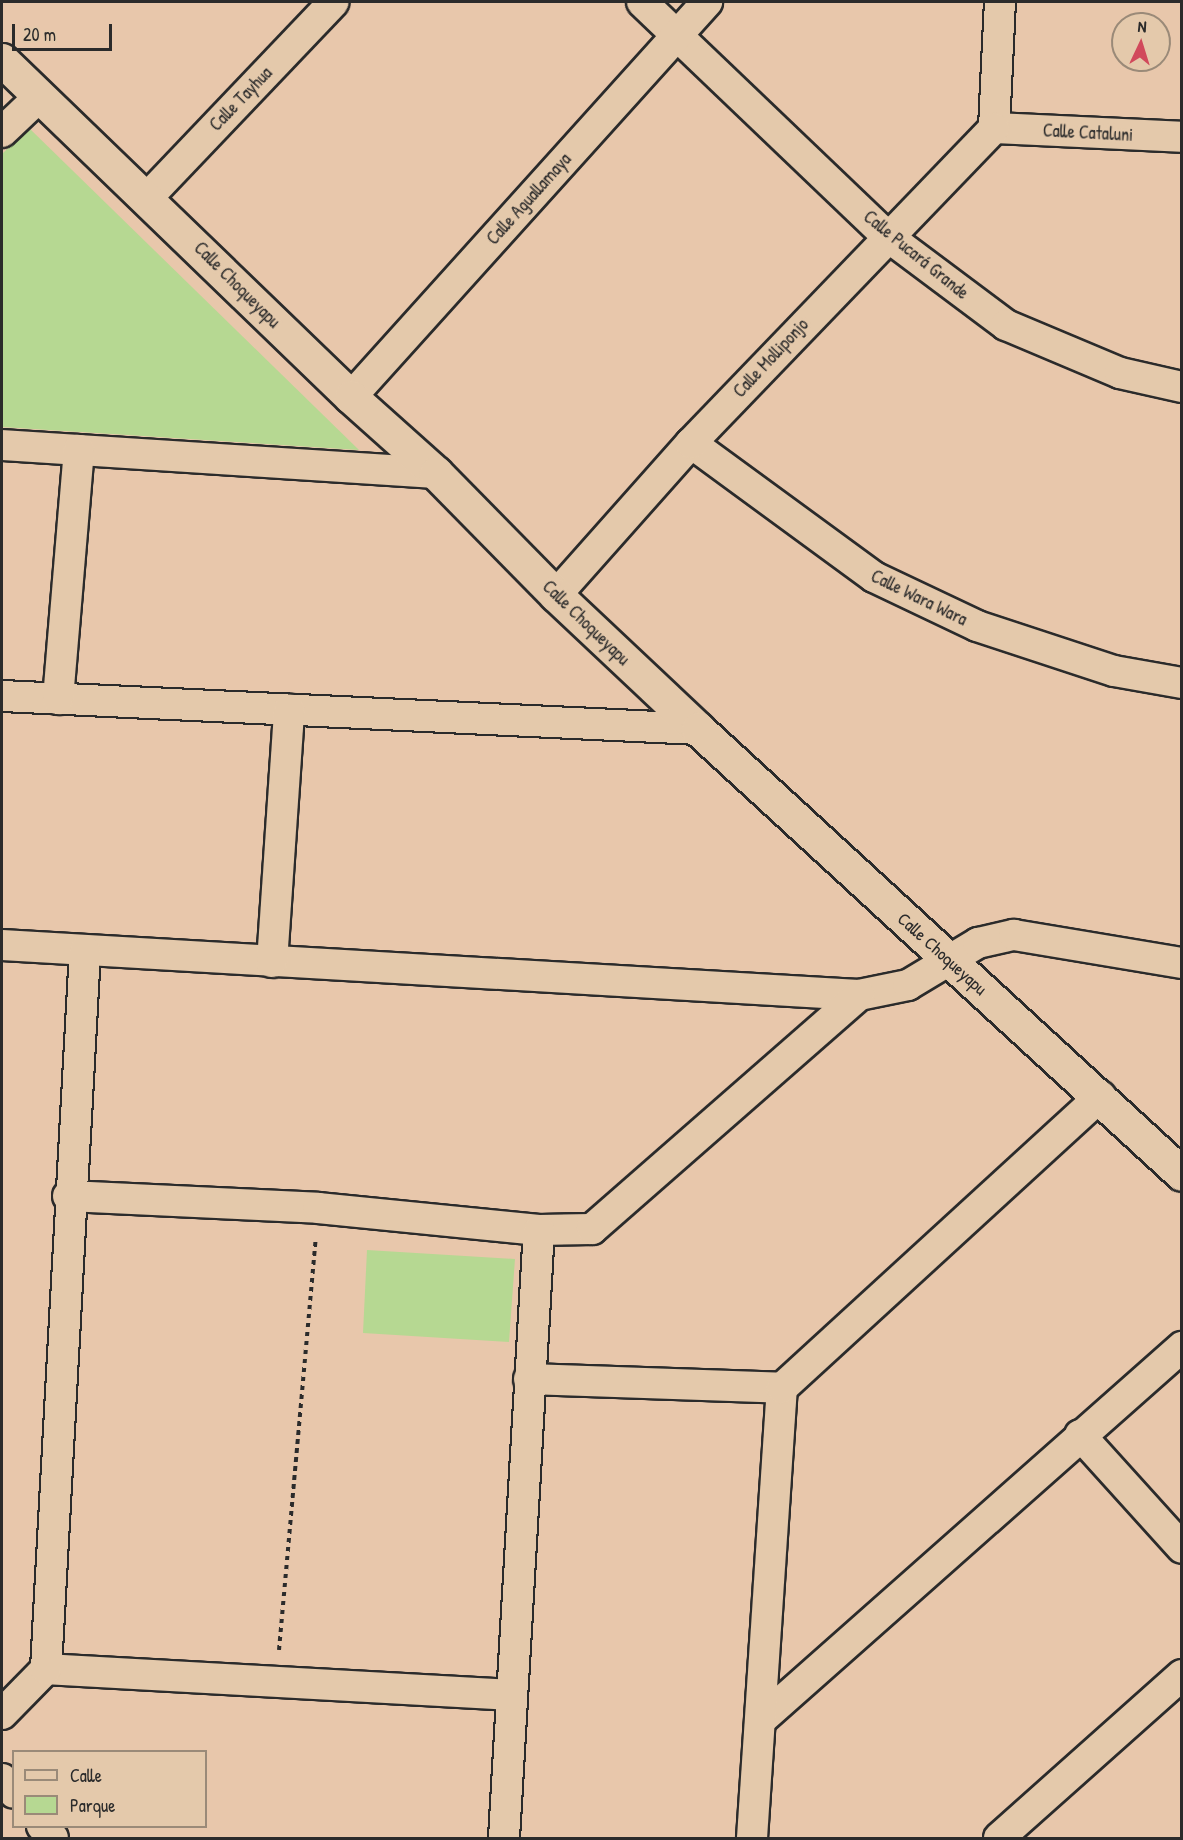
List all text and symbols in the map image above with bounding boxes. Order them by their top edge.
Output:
scale bar [15,12,116,50]
north arrow [1111,12,1171,72]
text: N [1137,15,1147,37]
text: 20 m [23,22,56,47]
street label: Calle Tayhua [205,62,277,136]
street label: Calle Cataluni [1042,120,1134,146]
street label: Calle Aguallamaya [482,149,576,249]
street label: Calle Pucará Grande [859,206,973,304]
street label: Calle Choqueyapu [189,237,285,333]
street label: Calle Molliponjo [729,314,813,402]
street label: Calle Wara Wara [867,565,971,631]
street label: Calle Choqueyapu [538,576,634,670]
street label: Calle Choqueyapu [893,908,991,1000]
legend [12,1750,207,1828]
text: Calle [70,1763,102,1788]
text: Parque [70,1793,115,1818]

